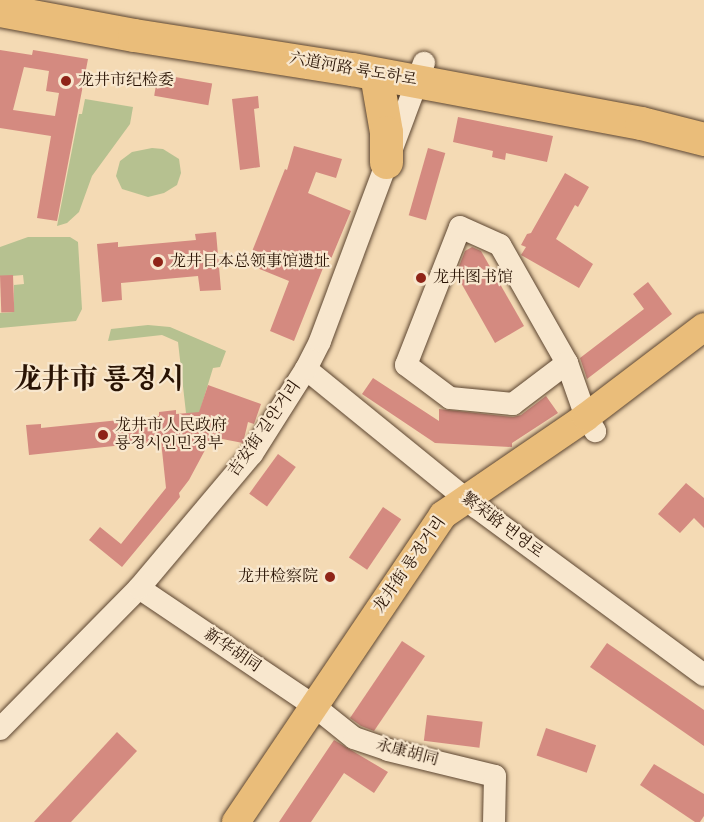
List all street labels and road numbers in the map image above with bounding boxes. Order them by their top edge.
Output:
street label: 六道河路 륙도하로 [288,49,418,91]
street label: 吉安街 길안거리 [225,377,305,481]
street label: 繁荣路 번영로 [457,489,547,563]
street label: 龙井街 룡정거리 [370,513,450,617]
street label: 新华胡同 [200,625,264,677]
street label: 永康胡同 [374,735,440,771]

